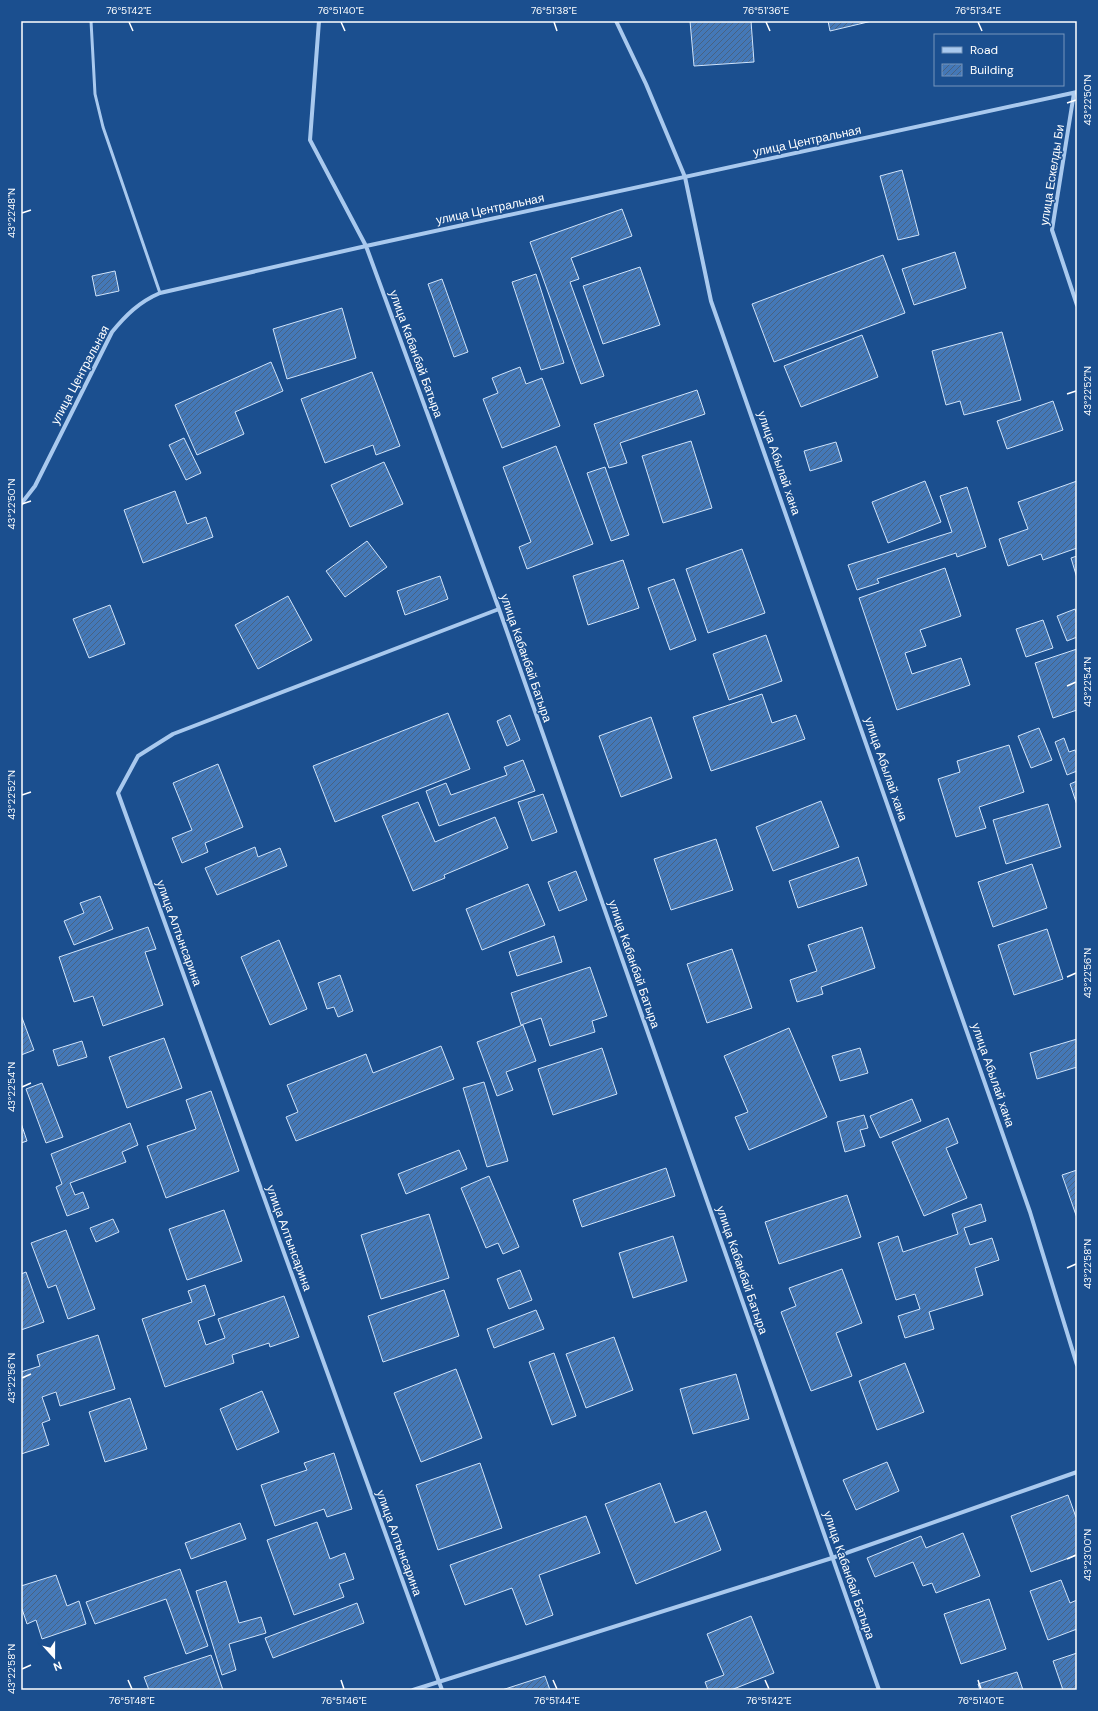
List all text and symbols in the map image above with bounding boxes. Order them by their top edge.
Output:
text: 76°51'42"E [106,4,152,17]
text: 76°51'40"E [318,4,365,17]
text: 76°51'38"E [531,4,577,17]
text: 76°51'36"E [743,4,790,17]
text: 76°51'34"E [955,4,1001,17]
legend [934,34,1064,86]
text: Road [970,42,998,58]
text: Building [970,62,1014,78]
text: 43°22'50"N [1081,74,1094,125]
street label: улица Центральная [751,122,863,160]
street label: улица Ескелды Би [1036,123,1068,227]
text: 43°22'48"N [5,188,18,238]
street label: улица Центральная [434,190,546,228]
street label: улица Кабанбай Батыра [385,288,447,420]
street label: улица Центральная [47,323,113,427]
text: 43°22'52"N [1081,366,1094,416]
street label: улица Абылай хана [754,409,804,517]
text: 43°22'50"N [5,478,18,529]
street label: улица Кабанбай Батыра [497,592,556,725]
text: 43°22'54"N [1081,657,1094,707]
street label: улица Абылай хана [861,715,911,823]
text: 43°22'52"N [5,770,18,820]
street label: улица Алтынсарина [152,878,206,988]
street label: улица Кабанбай Батыра [605,898,664,1031]
text: 43°22'56"N [1081,948,1094,998]
street label: улица Абылай хана [968,1021,1018,1129]
text: 43°22'54"N [5,1062,18,1112]
street label: улица Алтынсарина [262,1183,316,1293]
street label: улица Кабанбай Батыра [713,1204,772,1337]
text: 43°22'58"N [1081,1239,1094,1289]
text: 43°22'56"N [5,1353,18,1403]
street label: улица Алтынсарина [372,1488,426,1598]
street label: улица Кабанбай Батыра [820,1509,879,1642]
text: 43°23'00"N [1081,1529,1094,1581]
north arrow [34,1637,74,1677]
text: 43°22'58"N [5,1644,18,1694]
text: N [51,1658,64,1674]
text: 76°51'48"E [109,1694,155,1707]
text: 76°51'46"E [321,1694,367,1707]
text: 76°51'44"E [534,1694,580,1707]
text: 76°51'42"E [746,1694,792,1707]
text: 76°51'40"E [958,1694,1005,1707]

